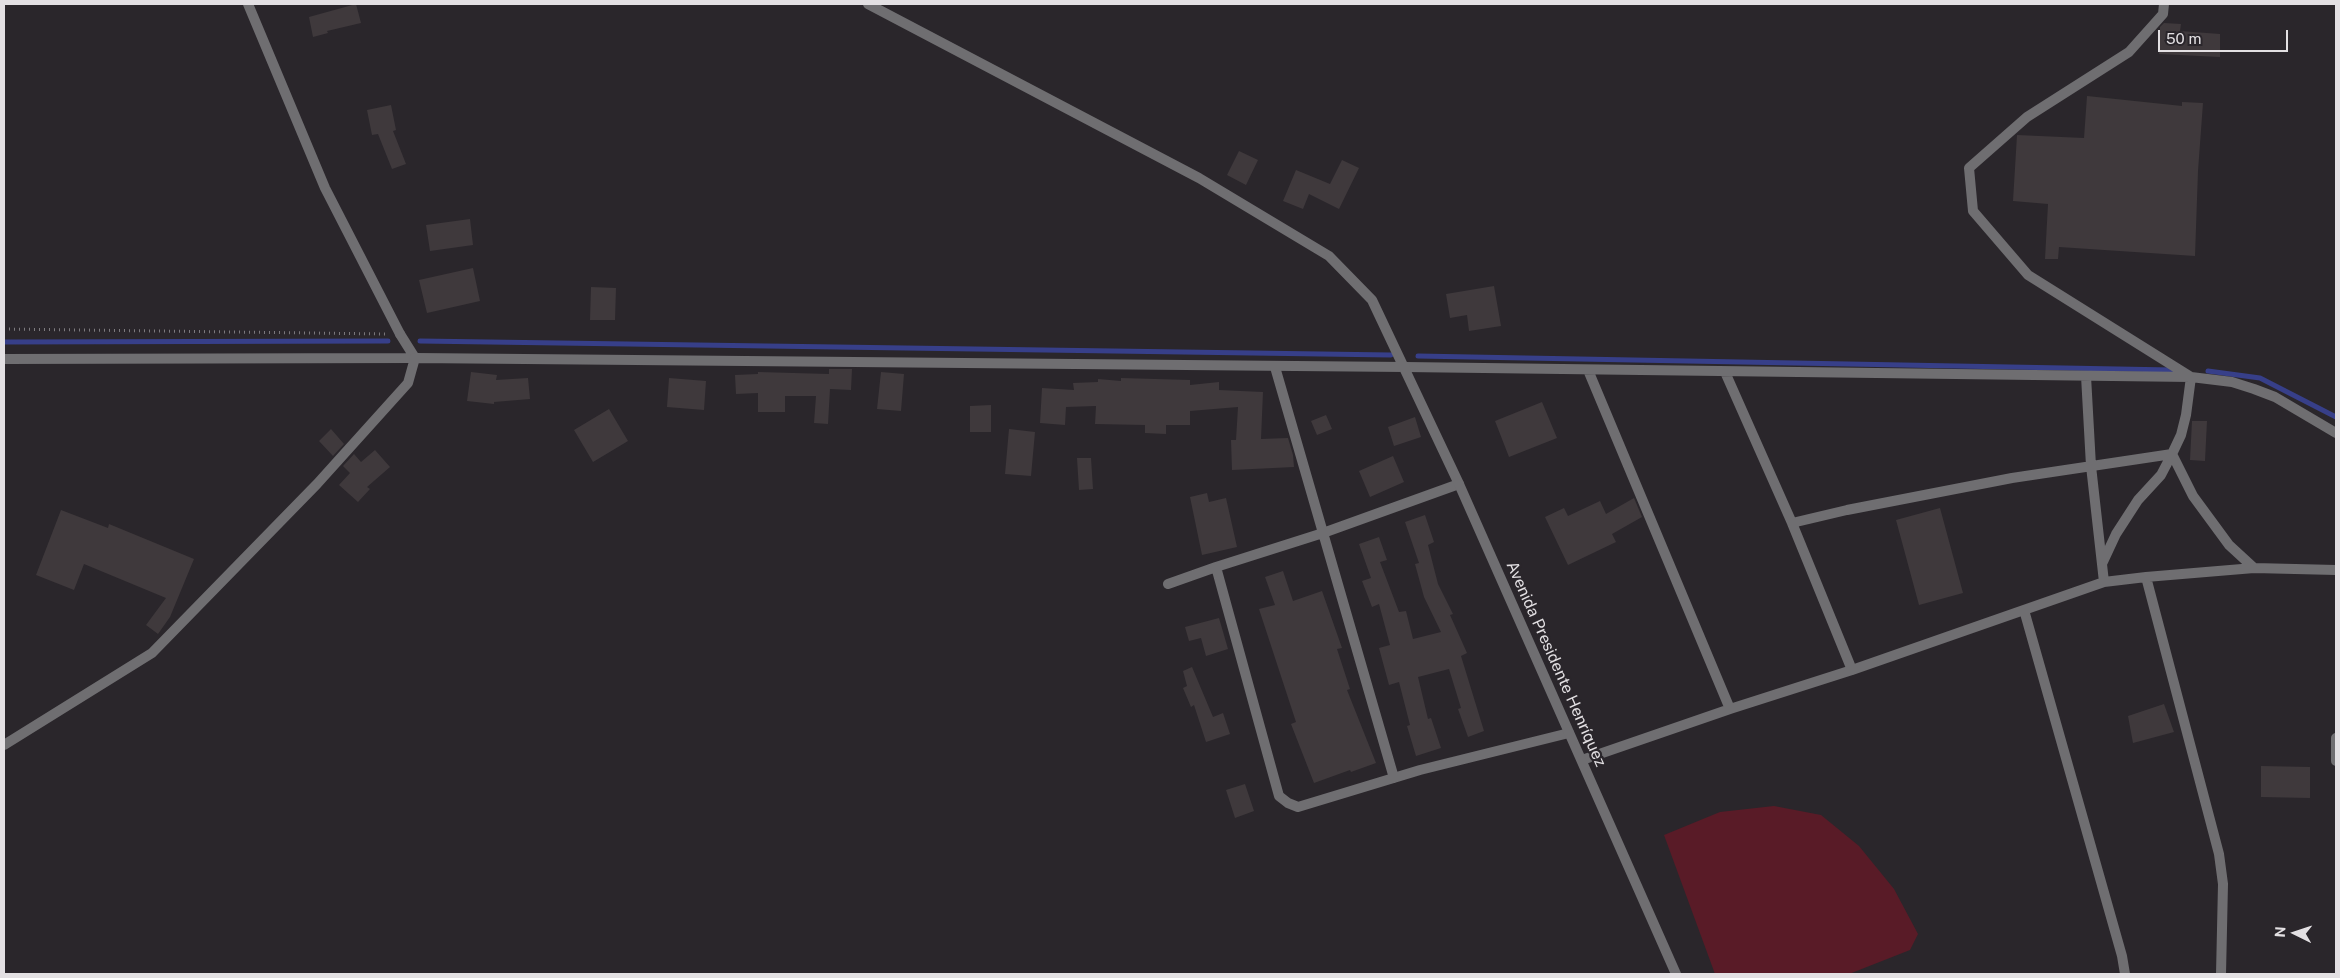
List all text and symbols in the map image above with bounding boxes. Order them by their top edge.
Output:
scale bar [2160,20,2290,52]
text: 50 m [2166,30,2201,47]
street label: Avenida Presidente Henríquez [1502,558,1610,770]
north arrow [2270,908,2320,958]
text: N [2272,926,2288,938]

